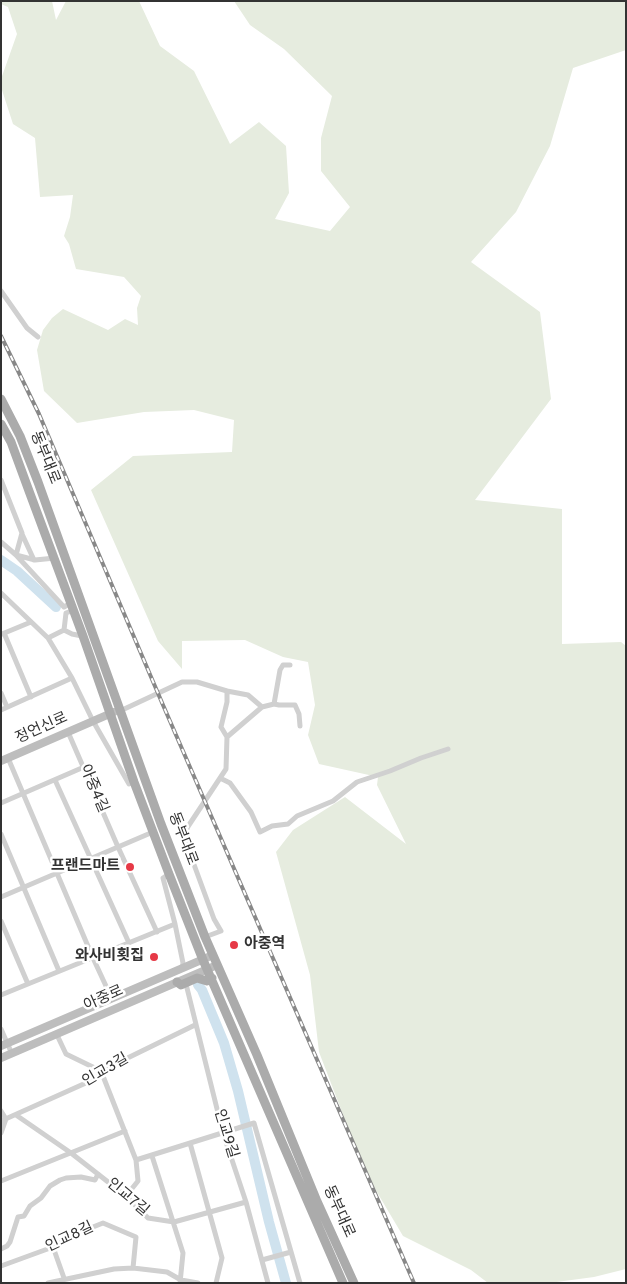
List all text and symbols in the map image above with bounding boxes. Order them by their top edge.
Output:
street label: 동부대로 [25,429,63,487]
street label: 정언신로 [13,710,71,748]
street label: 아중4길 [75,762,111,816]
street label: 동부대로 [164,810,200,868]
place label: 프랜드마트 [51,858,120,876]
marker: 프랜드마트 [124,861,136,873]
place label: 아중역 [244,936,285,954]
marker: 아중역 [228,939,240,951]
place label: 와사비횟집 [75,948,144,966]
marker: 와사비횟집 [148,951,160,963]
street label: 아중로 [81,982,127,1016]
street label: 인교3길 [80,1051,132,1091]
street label: 인교9길 [209,1107,241,1161]
street label: 인교7길 [102,1175,152,1221]
street label: 동부대로 [319,1183,357,1241]
street label: 인교8길 [43,1219,97,1257]

